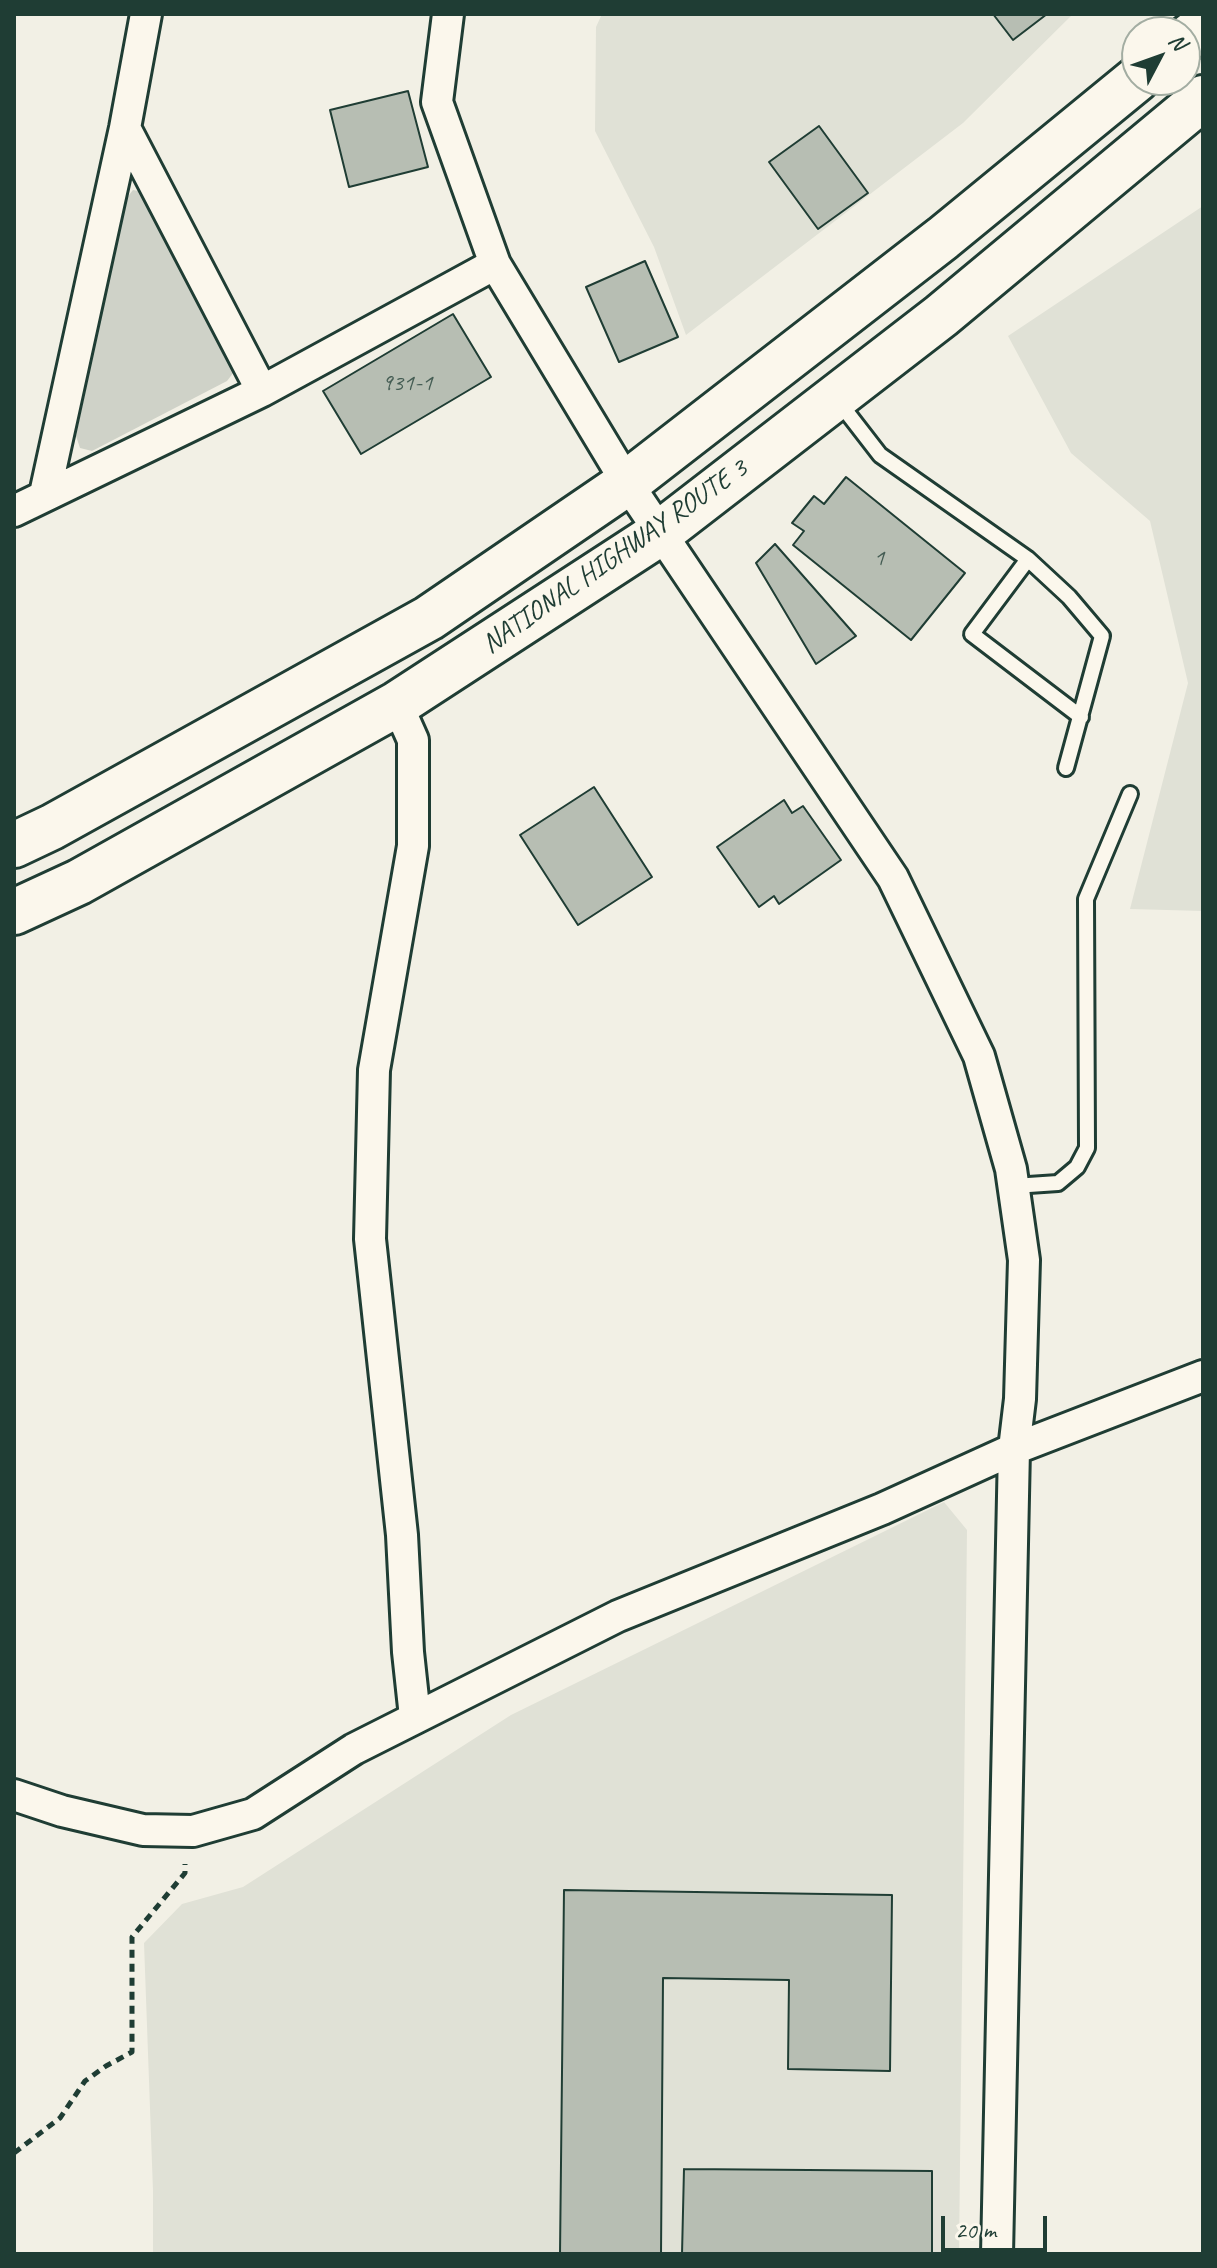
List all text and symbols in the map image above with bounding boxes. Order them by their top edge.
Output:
north arrow [1121,16,1201,96]
text: N [1163,27,1193,56]
house number: 931-1 [381,370,433,398]
street label: NATIONAL HIGHWAY ROUTE 3 [476,453,754,661]
house number: 1 [874,545,884,573]
scale bar [945,2200,1051,2250]
text: 20 m [955,2215,996,2245]

